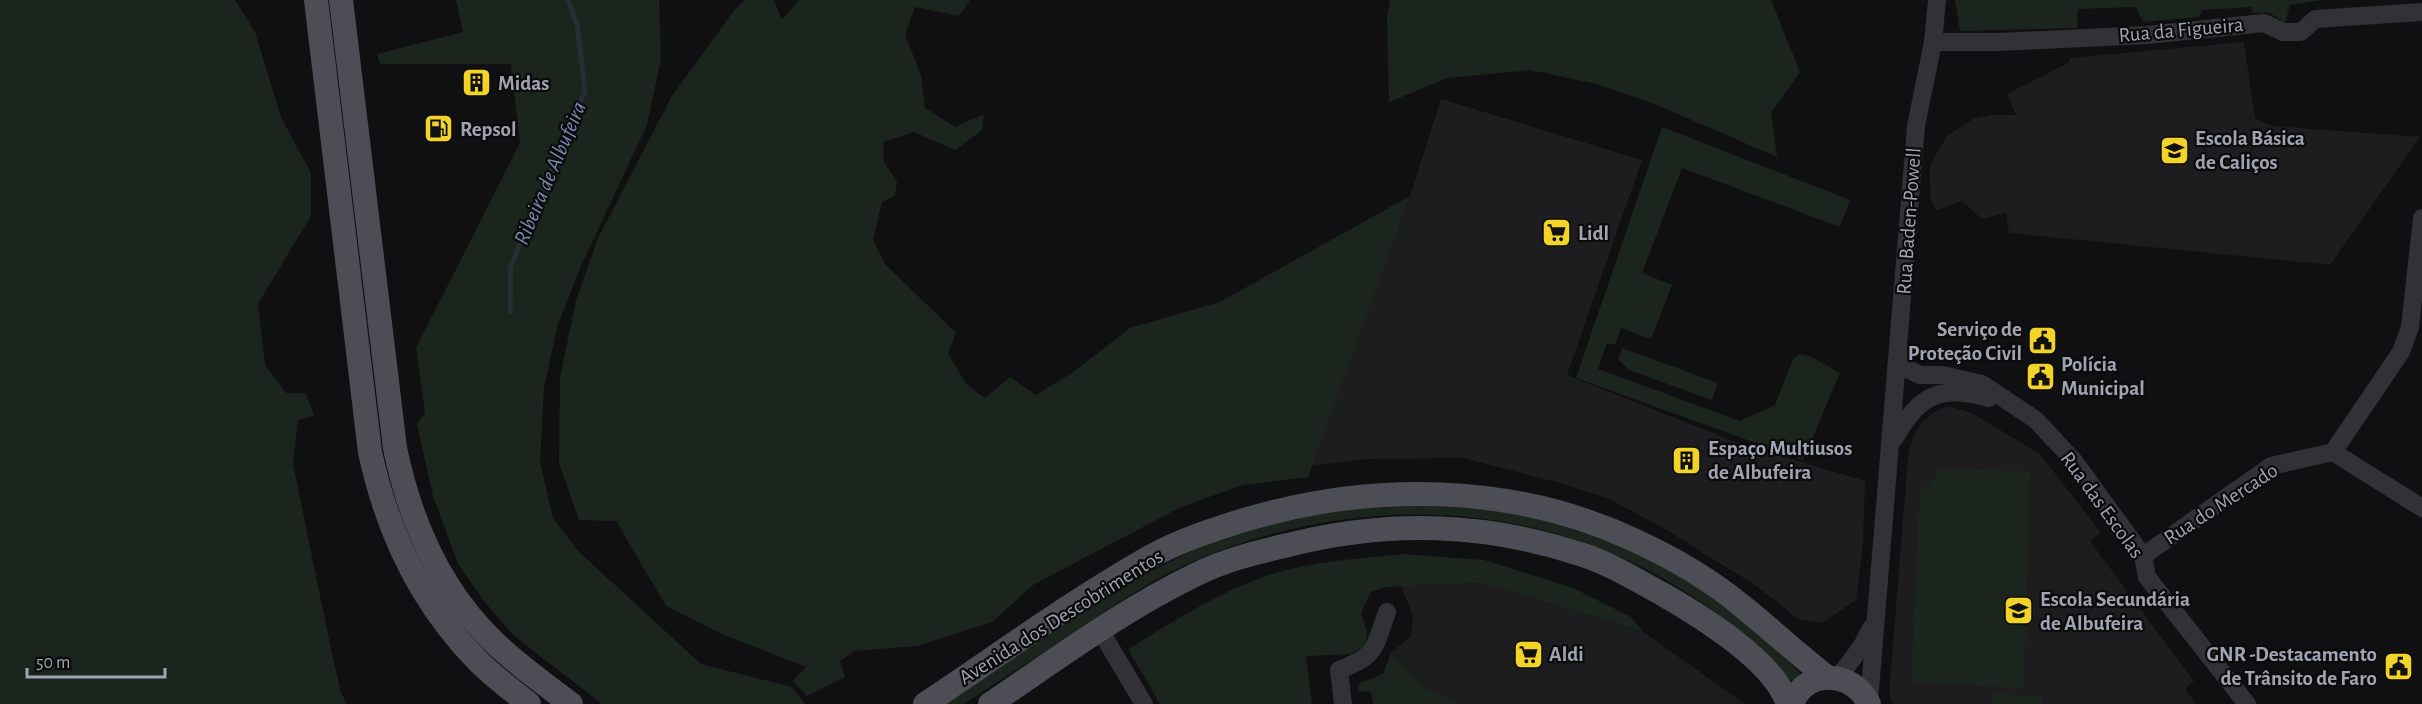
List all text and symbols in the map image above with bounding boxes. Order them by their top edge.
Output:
street label: Rua da Figueira [2118,14,2245,46]
building icon: Midas [461,67,493,99]
place label: Midas [498,73,549,94]
water label: Ribeira de Albufeira [510,98,590,248]
fuel station icon: Repsol [423,113,455,145]
place label: Repsol [460,119,516,140]
place label: Escola Básica de Caliços [2195,128,2305,173]
school or university icon: Escola Básica de Caliços [2158,134,2190,166]
street label: Rua Baden-Powell [1893,147,1925,295]
supermarket icon: Lidl [1541,217,1573,249]
place label: Lidl [1578,223,1609,244]
place label: Serviço de Proteção Civil [1908,319,2022,364]
public building icon: Serviço de Proteção Civil [2027,325,2059,357]
place label: Polícia Municipal [2061,354,2145,399]
public building icon: Polícia Municipal [2024,360,2056,392]
place label: Espaço Multiusos de Albufeira [1708,438,1852,483]
building icon: Espaço Multiusos de Albufeira [1671,444,1703,476]
street label: Rua das Escolas [2057,448,2147,562]
street label: Rua do Mercado [2160,459,2282,549]
street label: Avenida dos Descobrimentos [955,546,1167,688]
place label: Escola Secundária de Albufeira [2040,589,2190,634]
school or university icon: Escola Secundária de Albufeira [2003,595,2035,627]
supermarket icon: Aldi [1512,638,1544,670]
scale bar [27,641,165,679]
place label: Aldi [1549,644,1584,665]
place label: GNR -Destacamento de Trânsito de Faro [2207,644,2377,689]
public building icon: GNR -Destacamento de Trânsito de Faro [2382,650,2414,682]
text: 50 m [36,654,70,672]

